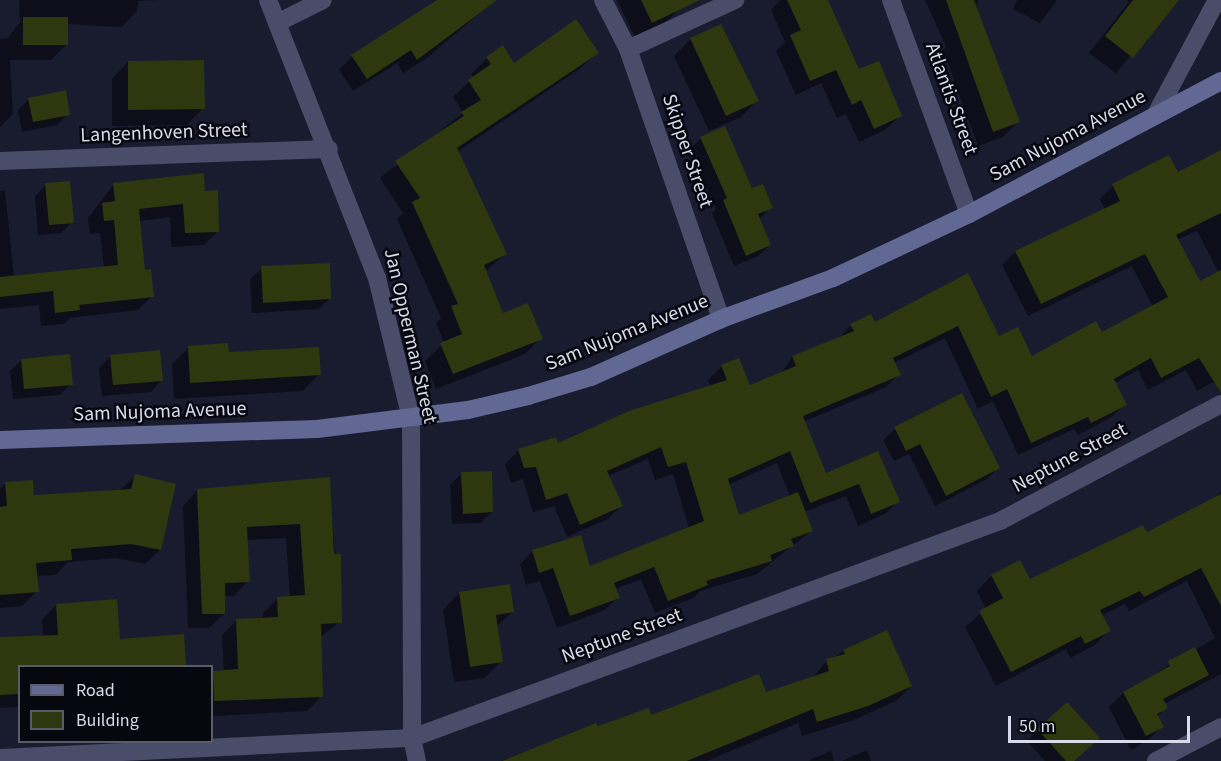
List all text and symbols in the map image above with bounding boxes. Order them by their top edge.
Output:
street label: Atlantis Street [920,40,982,158]
street label: Sam Nujoma Avenue [986,85,1150,187]
street label: Skipper Street [656,91,718,211]
street label: Langenhoven Street [80,118,248,148]
street label: Jan Opperman Street [378,246,442,426]
street label: Sam Nujoma Avenue [542,289,712,377]
street label: Sam Nujoma Avenue [73,397,247,427]
street label: Neptune Street [1009,418,1131,498]
street label: Neptune Street [559,603,685,669]
legend [18,665,213,743]
text: Road [76,678,115,703]
scale bar [1011,704,1192,742]
text: Building [76,708,139,733]
text: 50 m [1019,714,1055,739]

